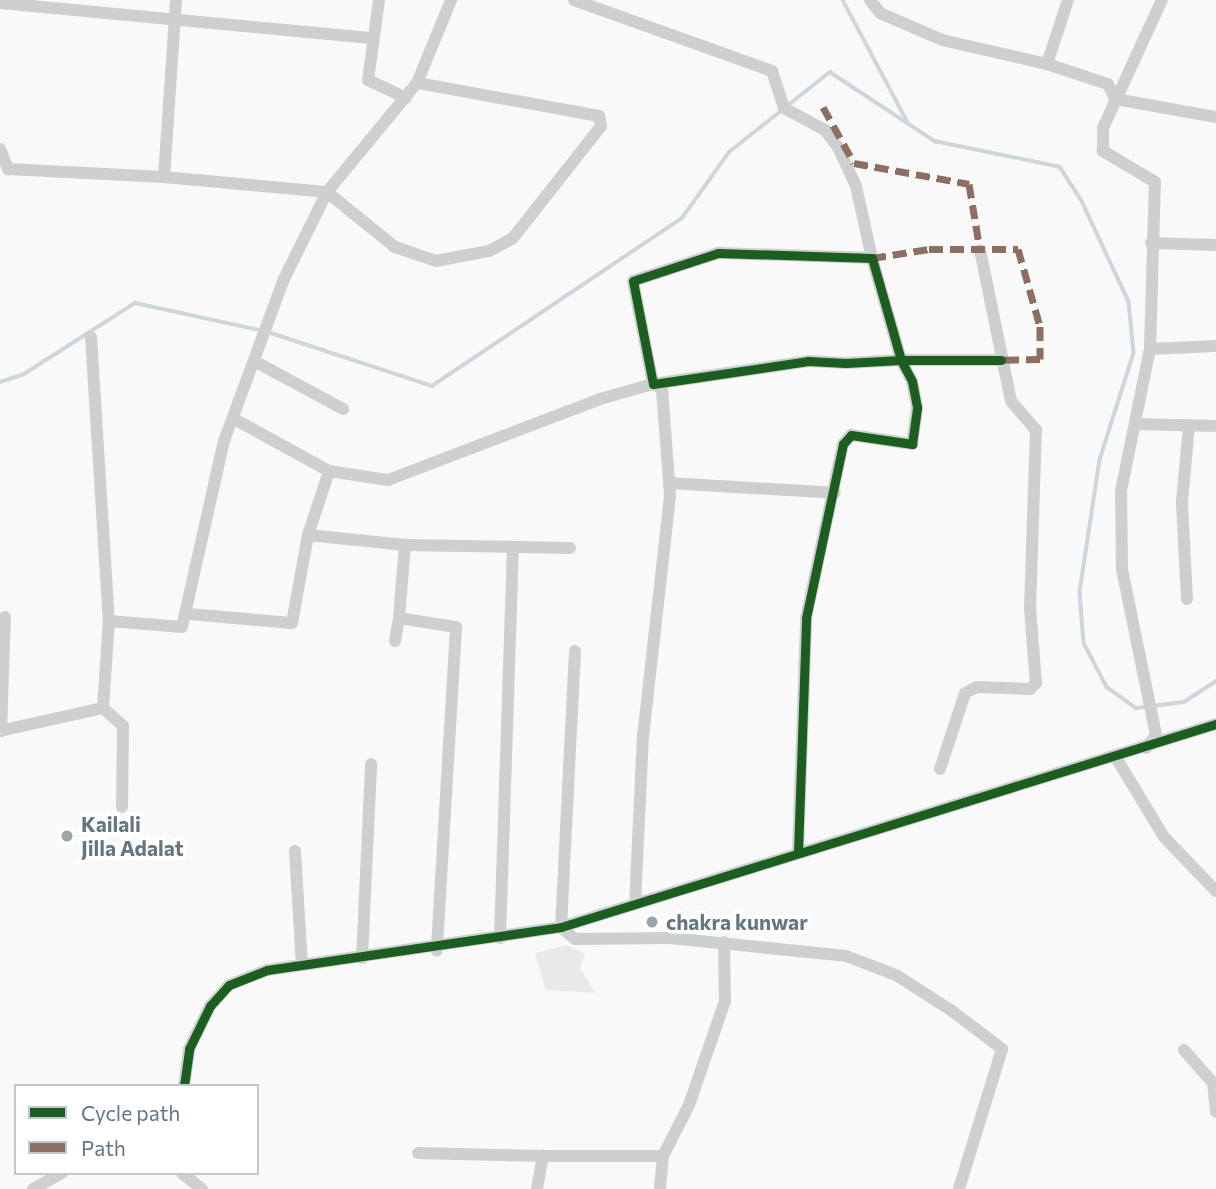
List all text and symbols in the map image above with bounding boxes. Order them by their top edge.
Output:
place label: Kailali Jilla Adalat [81,811,184,861]
marker: Kailali Jilla Adalat [59,828,75,844]
place label: chakra kunwar [666,909,808,935]
marker: chakra kunwar [644,914,660,930]
legend [14,1084,259,1175]
text: Cycle path [81,1100,180,1125]
text: Path [81,1135,126,1160]

